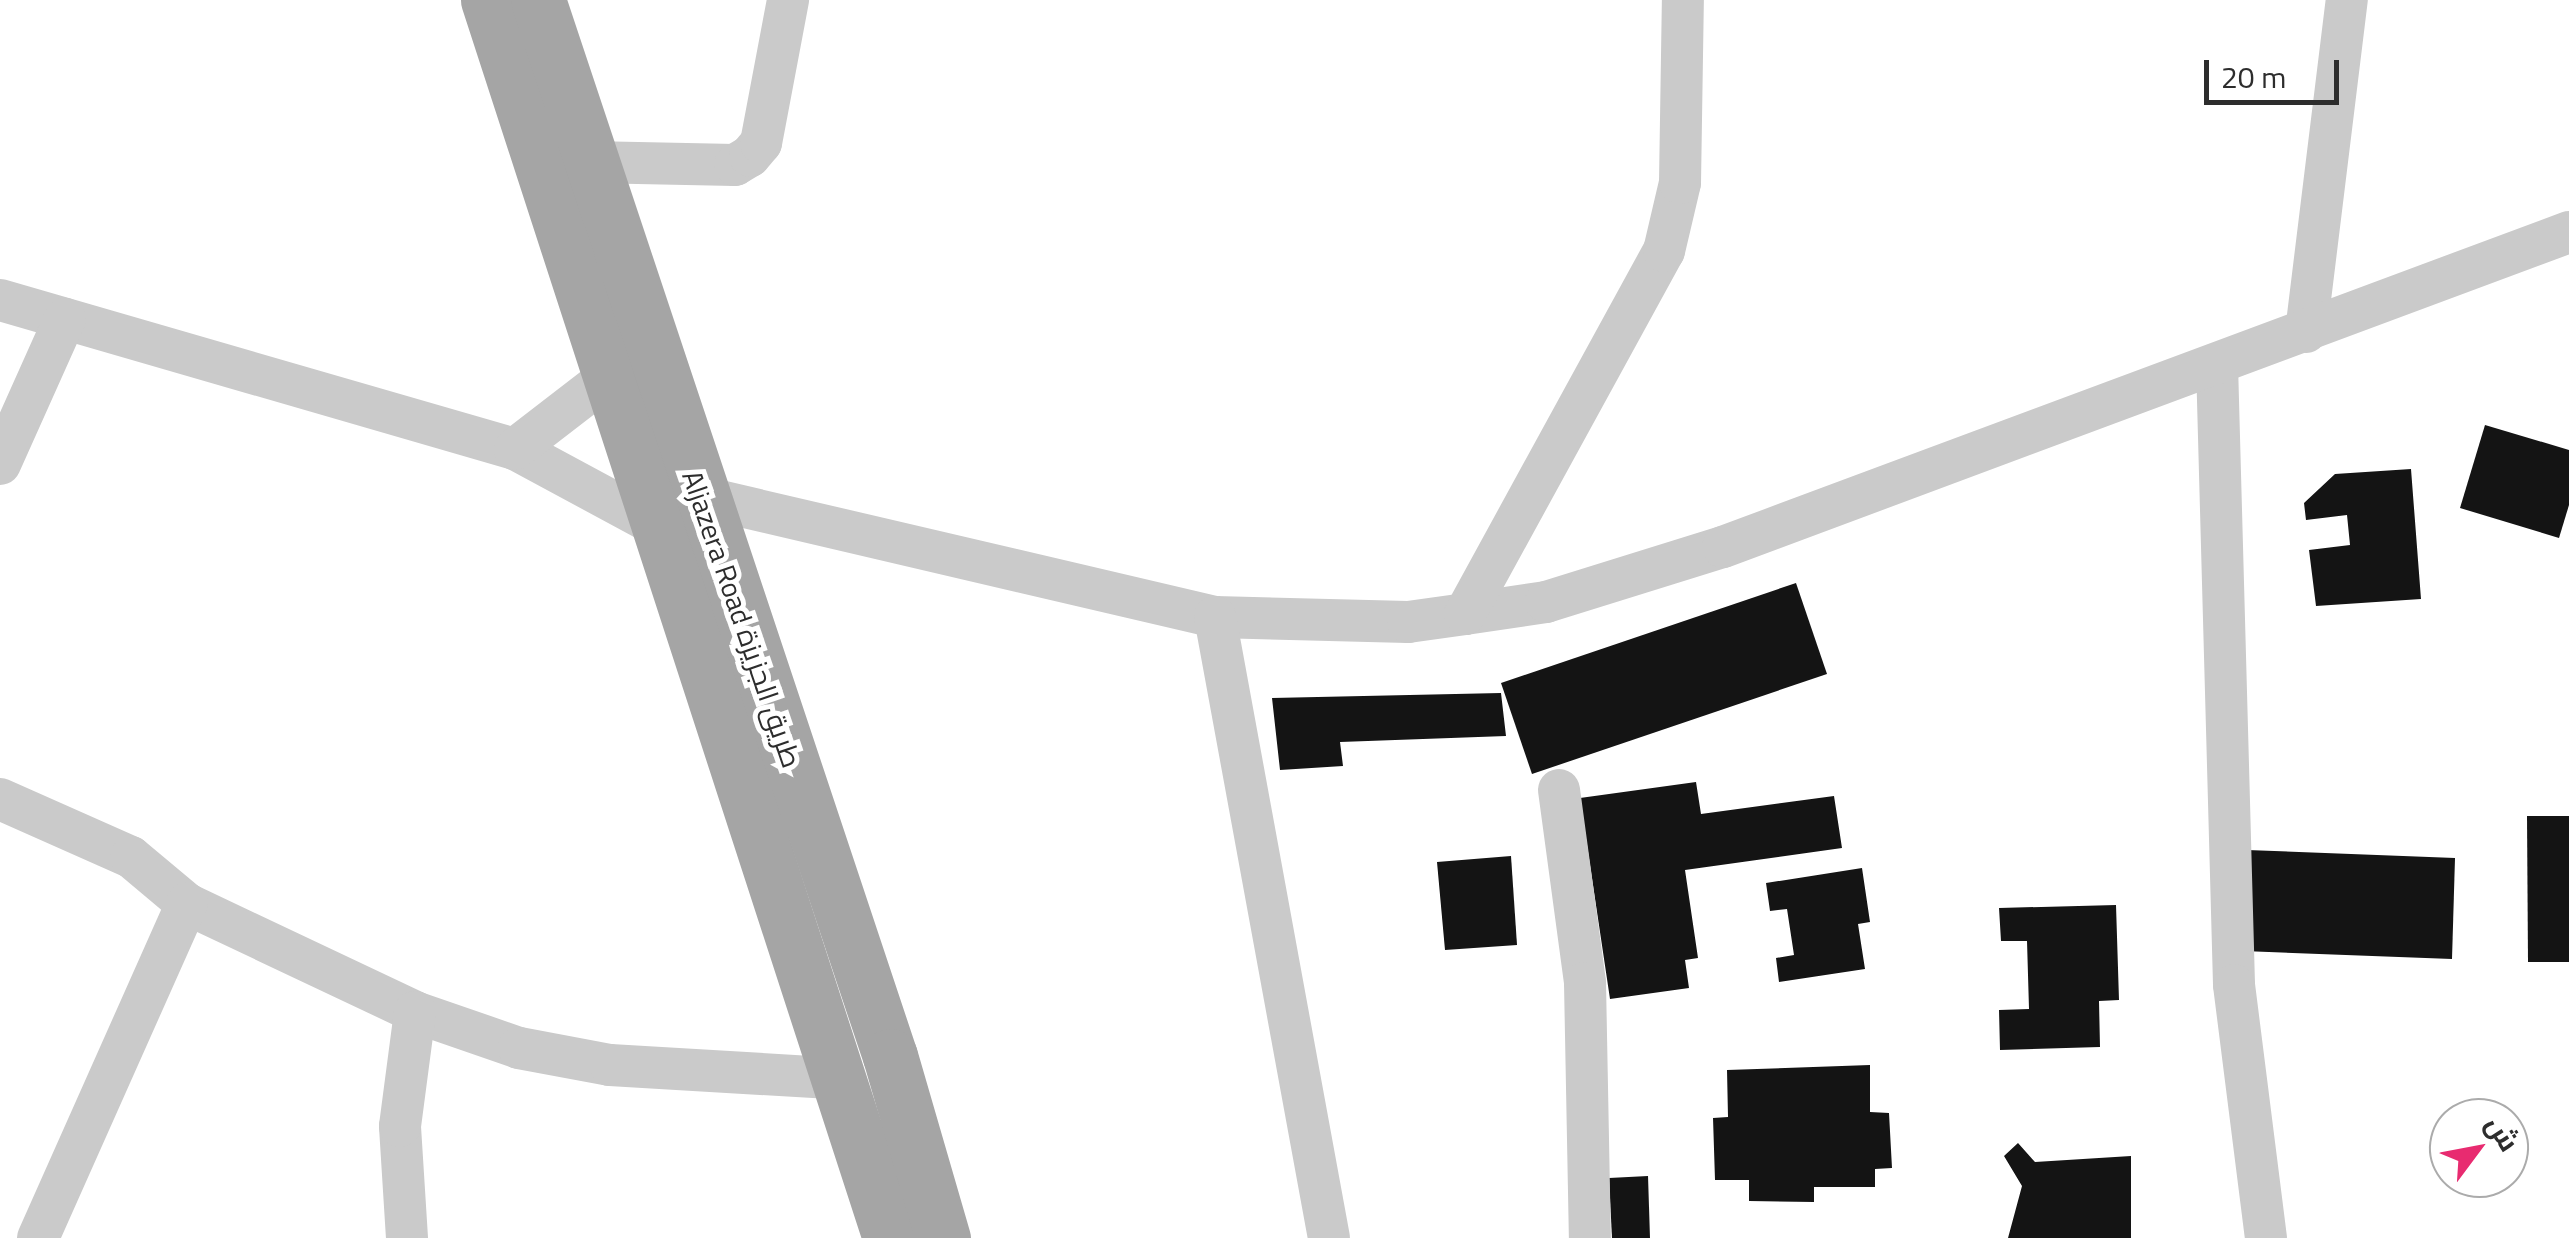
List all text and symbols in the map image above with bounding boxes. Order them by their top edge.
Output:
scale bar [2209,40,2344,102]
text: 20 m [2221,54,2286,100]
street label: Aljazera Road طريق الجزيزة [675,466,809,772]
north arrow [2429,1098,2529,1198]
text: ش [2475,1106,2531,1160]

